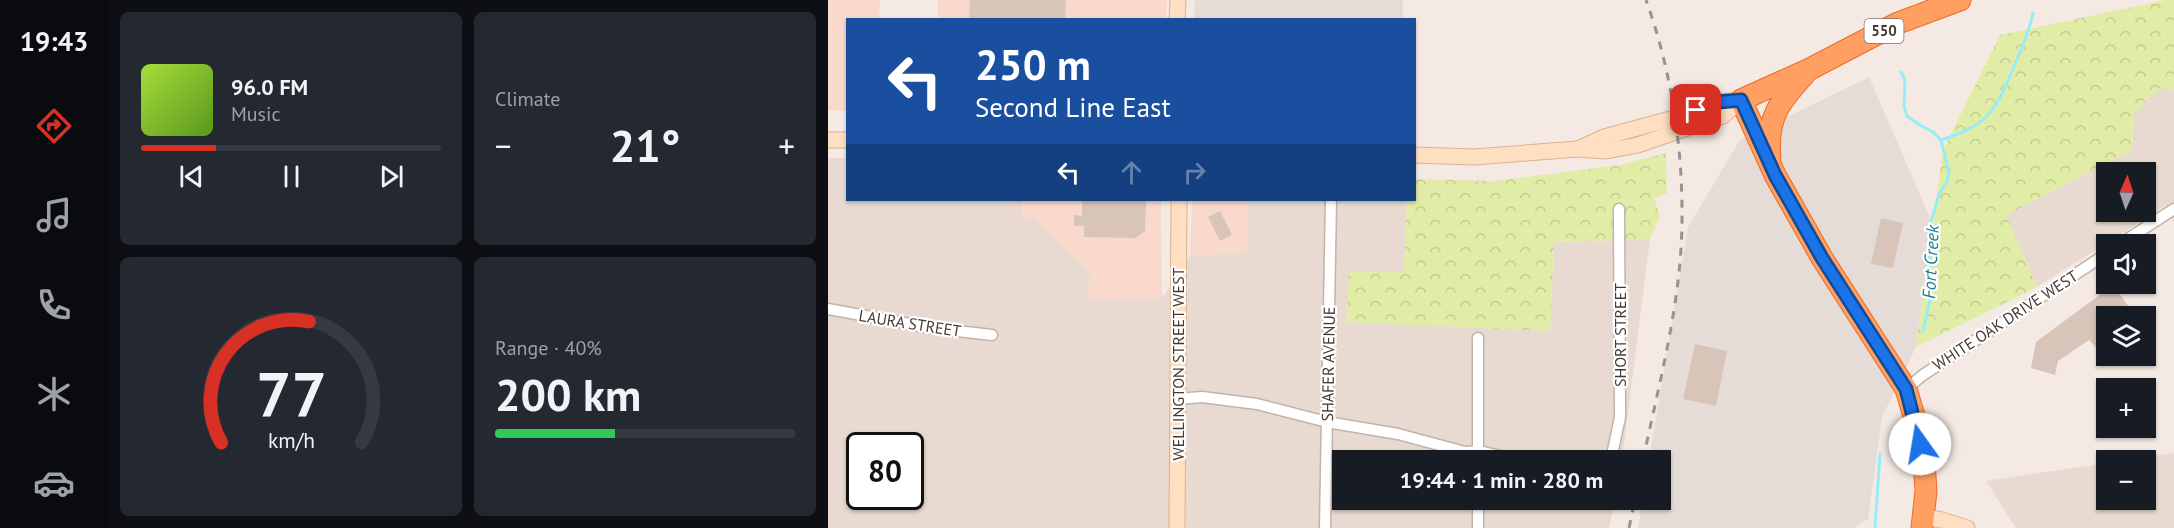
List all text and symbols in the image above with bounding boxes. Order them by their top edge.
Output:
road number: 550 [1864,19,1904,43]
text: 19:43 [20,24,88,58]
text: 250 m [975,37,1091,92]
icon: left [876,42,954,120]
text: 96.0 FM [231,73,308,101]
pin [1670,84,1721,135]
text: Climate [495,86,561,112]
text: Second Line East [975,90,1171,124]
icon: arrive [1679,93,1712,126]
text: Music [231,101,280,127]
icon: directions [33,105,75,147]
text: 21° [610,116,680,174]
text: − [495,124,512,167]
text: + [778,124,795,167]
icon: left [1052,156,1085,189]
icon: ahead [1115,156,1148,189]
icon: right [1178,156,1211,189]
icon: previous [175,160,208,193]
icon: pause [275,160,308,193]
icon: next [375,160,408,193]
north arrow [2096,162,2156,222]
map controls [2096,162,2156,510]
icon: music [33,194,75,236]
water label: Fort Creek [1917,223,1944,300]
button: sound [2096,234,2156,294]
street label: WHITE OAK DRIVE WEST [1929,265,2082,374]
street label: WELLINGTON STREET WEST [1168,267,1188,461]
street label: SHORT STREET [1610,283,1630,387]
icon: phone [33,284,75,326]
street label: LAURA STREET [857,305,963,341]
street label: SHAFER AVENUE [1317,306,1339,422]
button: layers [2096,306,2156,366]
text: Range · 40% [495,335,602,361]
text: 77 [256,353,326,434]
text: 200 km [495,365,641,423]
icon: climate [33,373,75,415]
button: + [2096,378,2156,438]
position arrow [1888,412,1952,476]
text: km/h [267,427,314,455]
speed limit sign: 80 [846,432,924,510]
button: − [2096,450,2156,510]
icon: car [33,462,75,504]
text: 19:44 · 1 min · 280 m [1400,466,1603,494]

